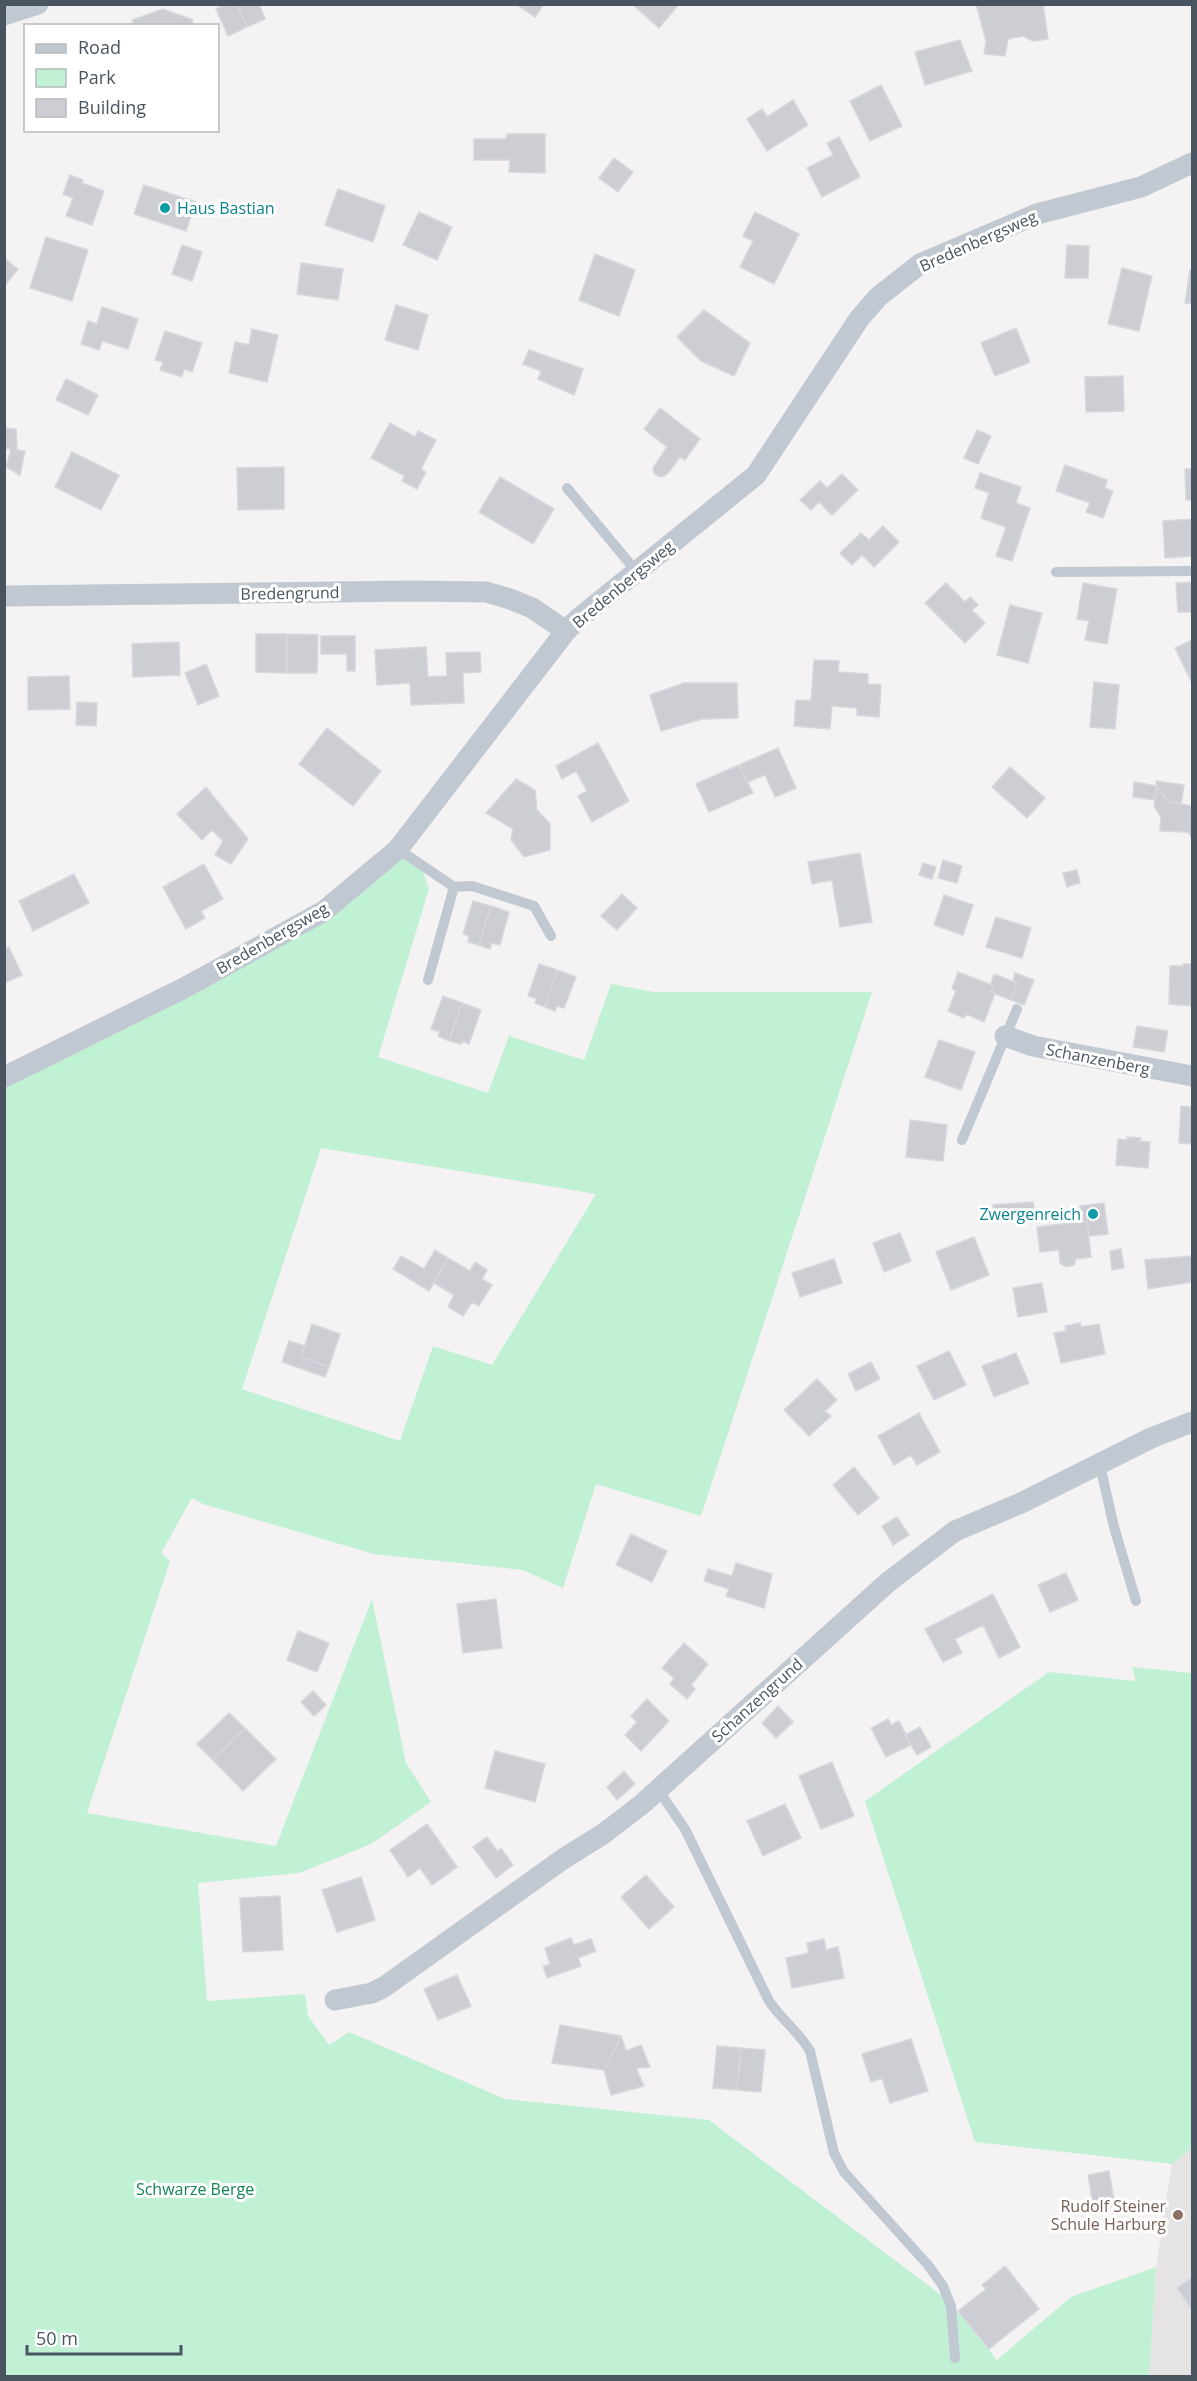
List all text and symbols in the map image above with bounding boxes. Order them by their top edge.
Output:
legend [24,24,219,132]
text: Road [78,35,121,59]
text: Park [78,65,116,89]
text: Building [78,95,146,119]
place label: Haus Bastian [177,197,275,219]
marker: Haus Bastian [158,201,172,215]
street label: Bredenbergsweg [916,205,1040,277]
street label: Bredenbergsweg [568,535,679,633]
street label: Bredengrund [240,581,340,605]
street label: Bredenbergsweg [212,897,332,979]
street label: Schanzenberg [1044,1038,1152,1080]
place label: Zwergenreich [979,1203,1081,1225]
marker: Zwergenreich [1086,1207,1100,1221]
street label: Schanzengrund [707,1653,807,1747]
park label: Schwarze Berge [136,2178,254,2200]
place label: Rudolf Steiner Schule Harburg [1051,2195,1166,2235]
marker: Rudolf Steiner Schule Harburg [1171,2208,1185,2222]
scale bar [27,2318,182,2356]
text: 50 m [36,2326,78,2350]

